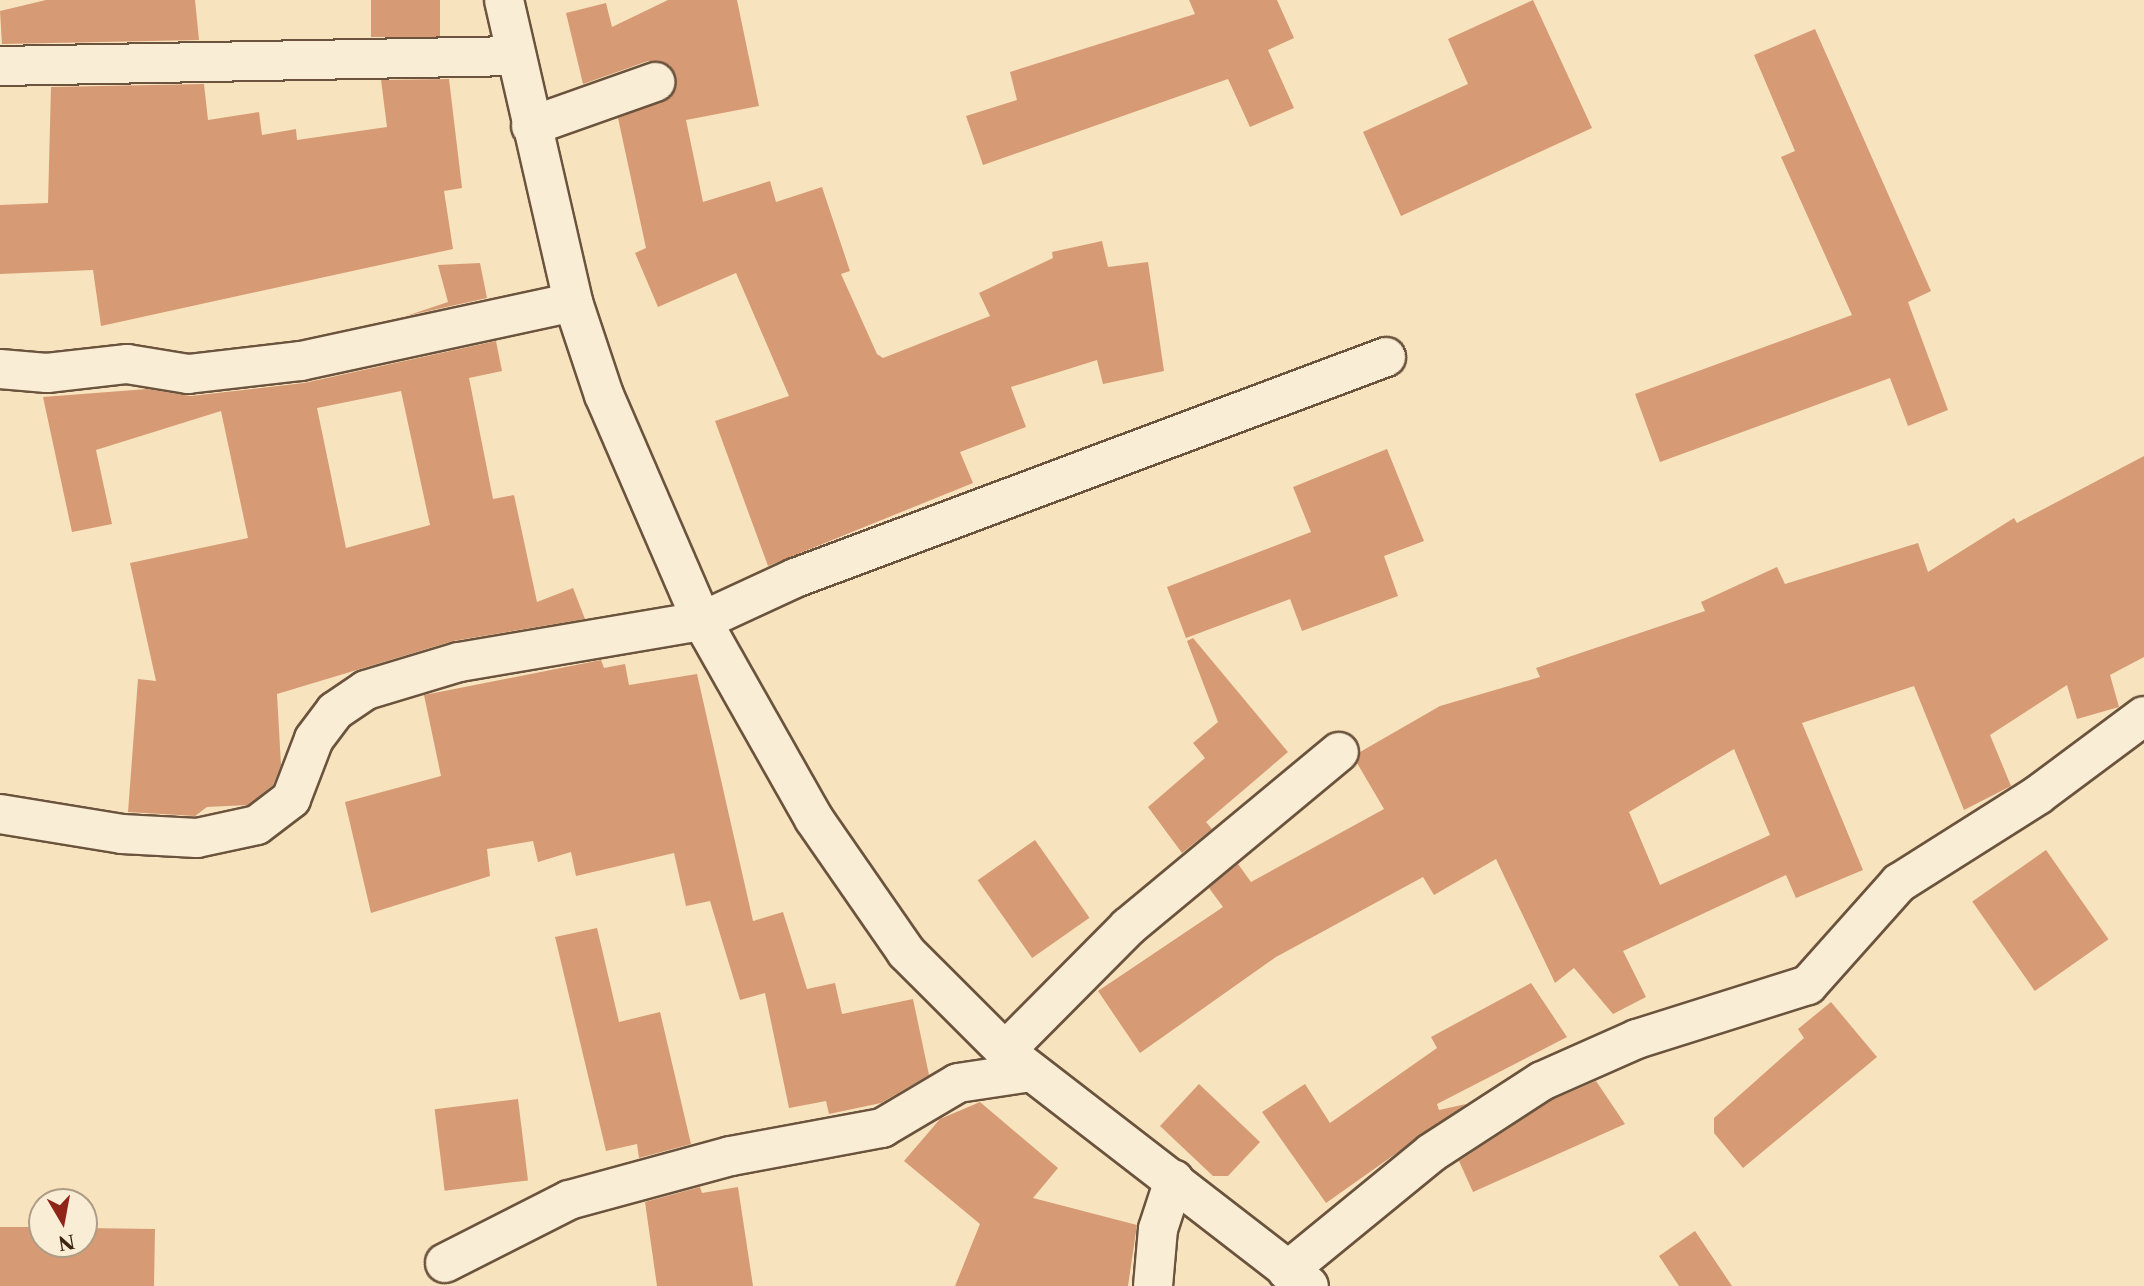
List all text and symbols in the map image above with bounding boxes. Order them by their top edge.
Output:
north arrow [28,1188,98,1258]
text: N [56,1229,77,1255]

